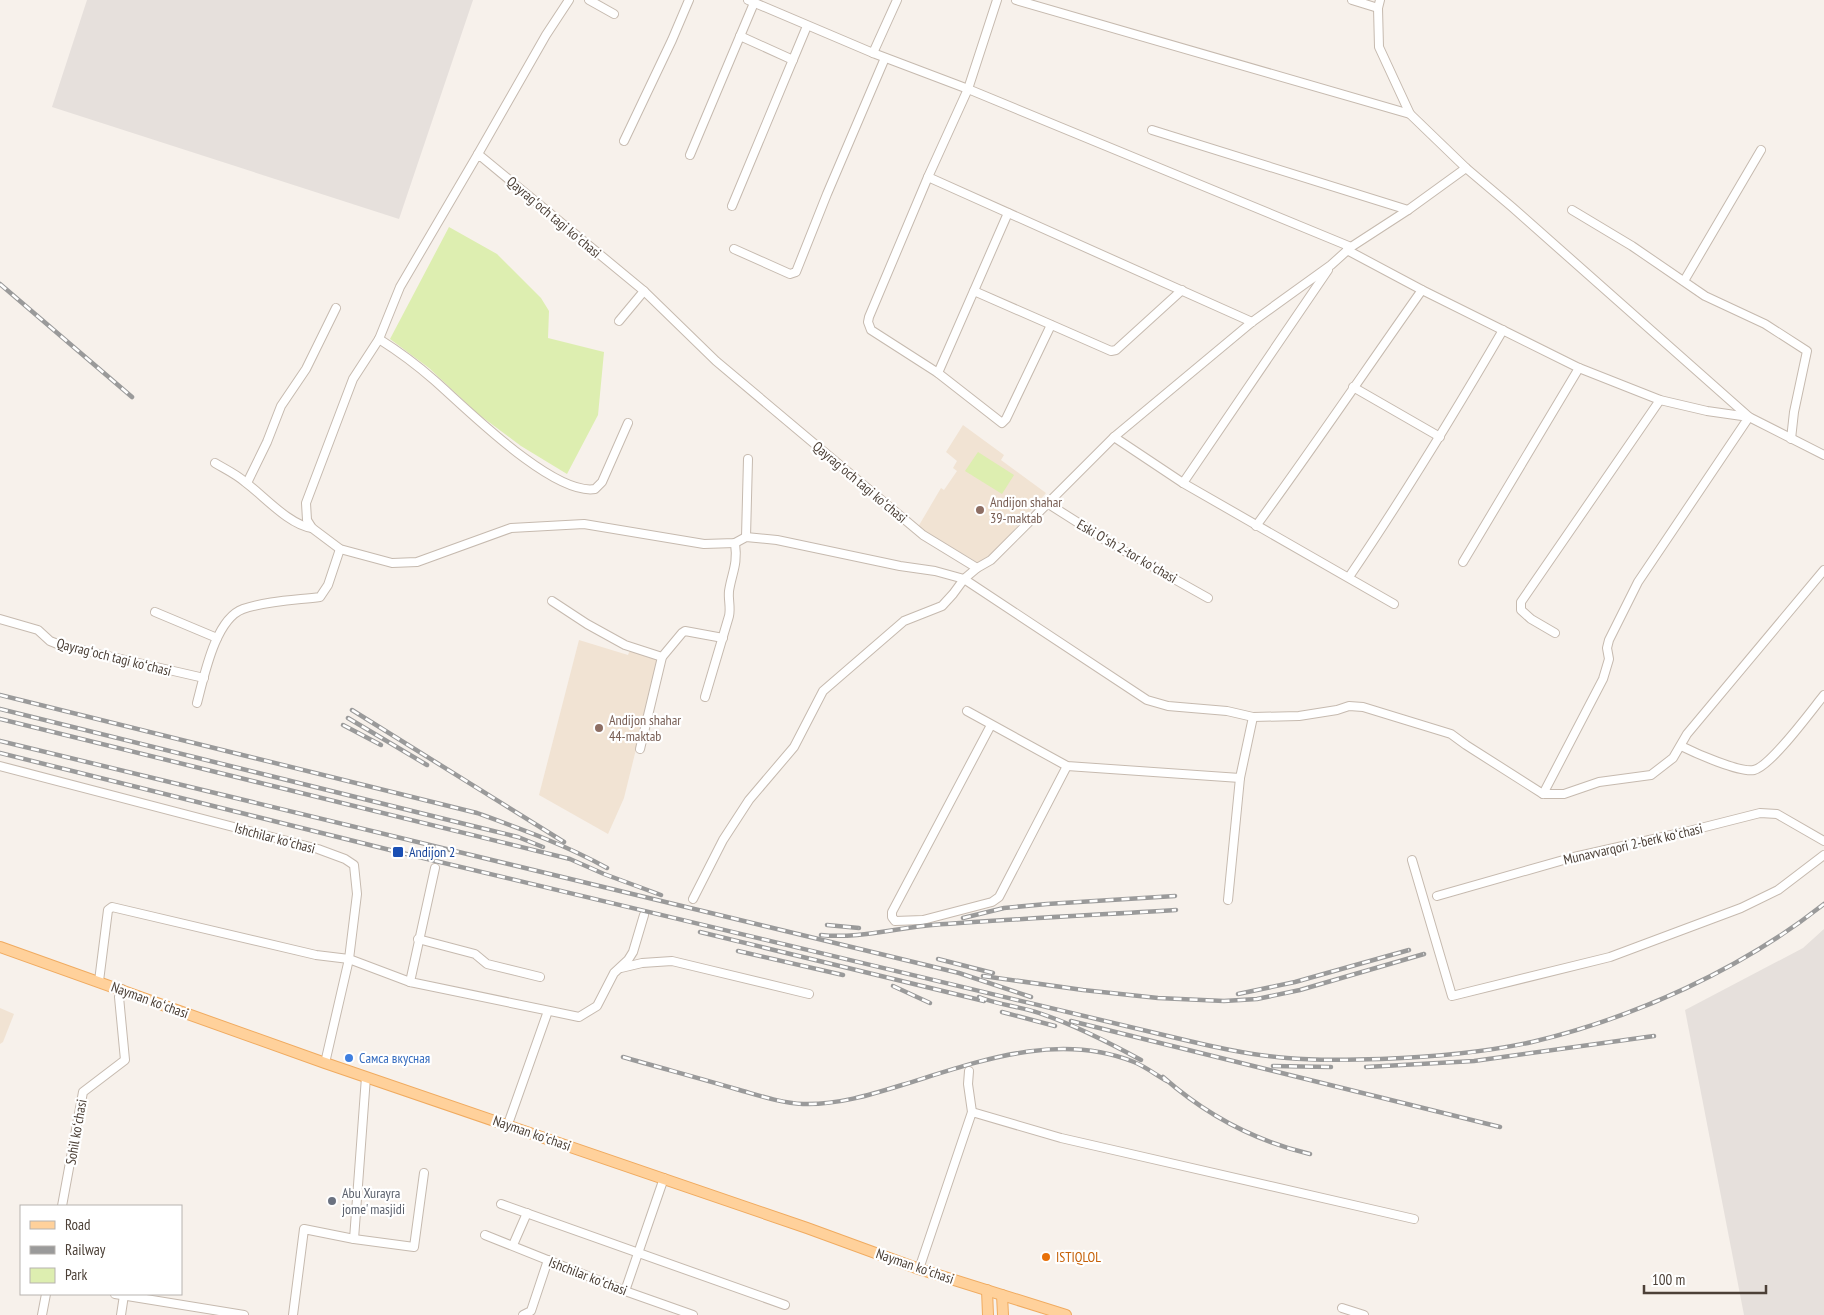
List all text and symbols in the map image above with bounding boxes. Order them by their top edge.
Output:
street label: Qayragʻoch tagi koʻchasi [503,172,605,262]
street label: Qayragʻoch tagi koʻchasi [809,437,911,527]
place label: Andijon shahar 39-maktab [990,493,1062,527]
marker: Andijon shahar 39-maktab [974,504,986,516]
street label: Eski Oʻsh 2-tor koʻchasi [1074,515,1180,587]
street label: Qayragʻoch tagi koʻchasi [55,634,173,680]
place label: Andijon shahar 44-maktab [609,711,681,745]
marker: Andijon shahar 44-maktab [593,722,605,734]
street label: Ishchilar koʻchasi [233,819,317,857]
street label: Munavvarqori 2-berk koʻchasi [1562,819,1704,869]
place label: Andijon 2 [409,843,455,861]
marker: Andijon 2 [391,845,405,859]
street label: Nayman koʻchasi [109,978,191,1022]
place label: Самса вкусная [359,1049,430,1067]
marker: Самса вкусная [343,1052,355,1064]
street label: Sohil koʻchasi [61,1098,91,1166]
street label: Nayman koʻchasi [491,1111,573,1155]
place label: Abu Xurayra jome' masjidi [342,1184,405,1218]
marker: Abu Xurayra jome' masjidi [326,1195,338,1207]
legend [20,1205,182,1295]
text: Road [65,1215,91,1234]
text: Railway [65,1240,106,1259]
street label: Nayman koʻchasi [874,1244,956,1288]
place label: ISTIQLOL [1056,1248,1101,1266]
marker: ISTIQLOL [1040,1251,1052,1263]
street label: Ishchilar koʻchasi [546,1253,630,1299]
scale bar [1644,1262,1766,1294]
text: Park [65,1265,87,1284]
text: 100 m [1652,1270,1685,1289]

